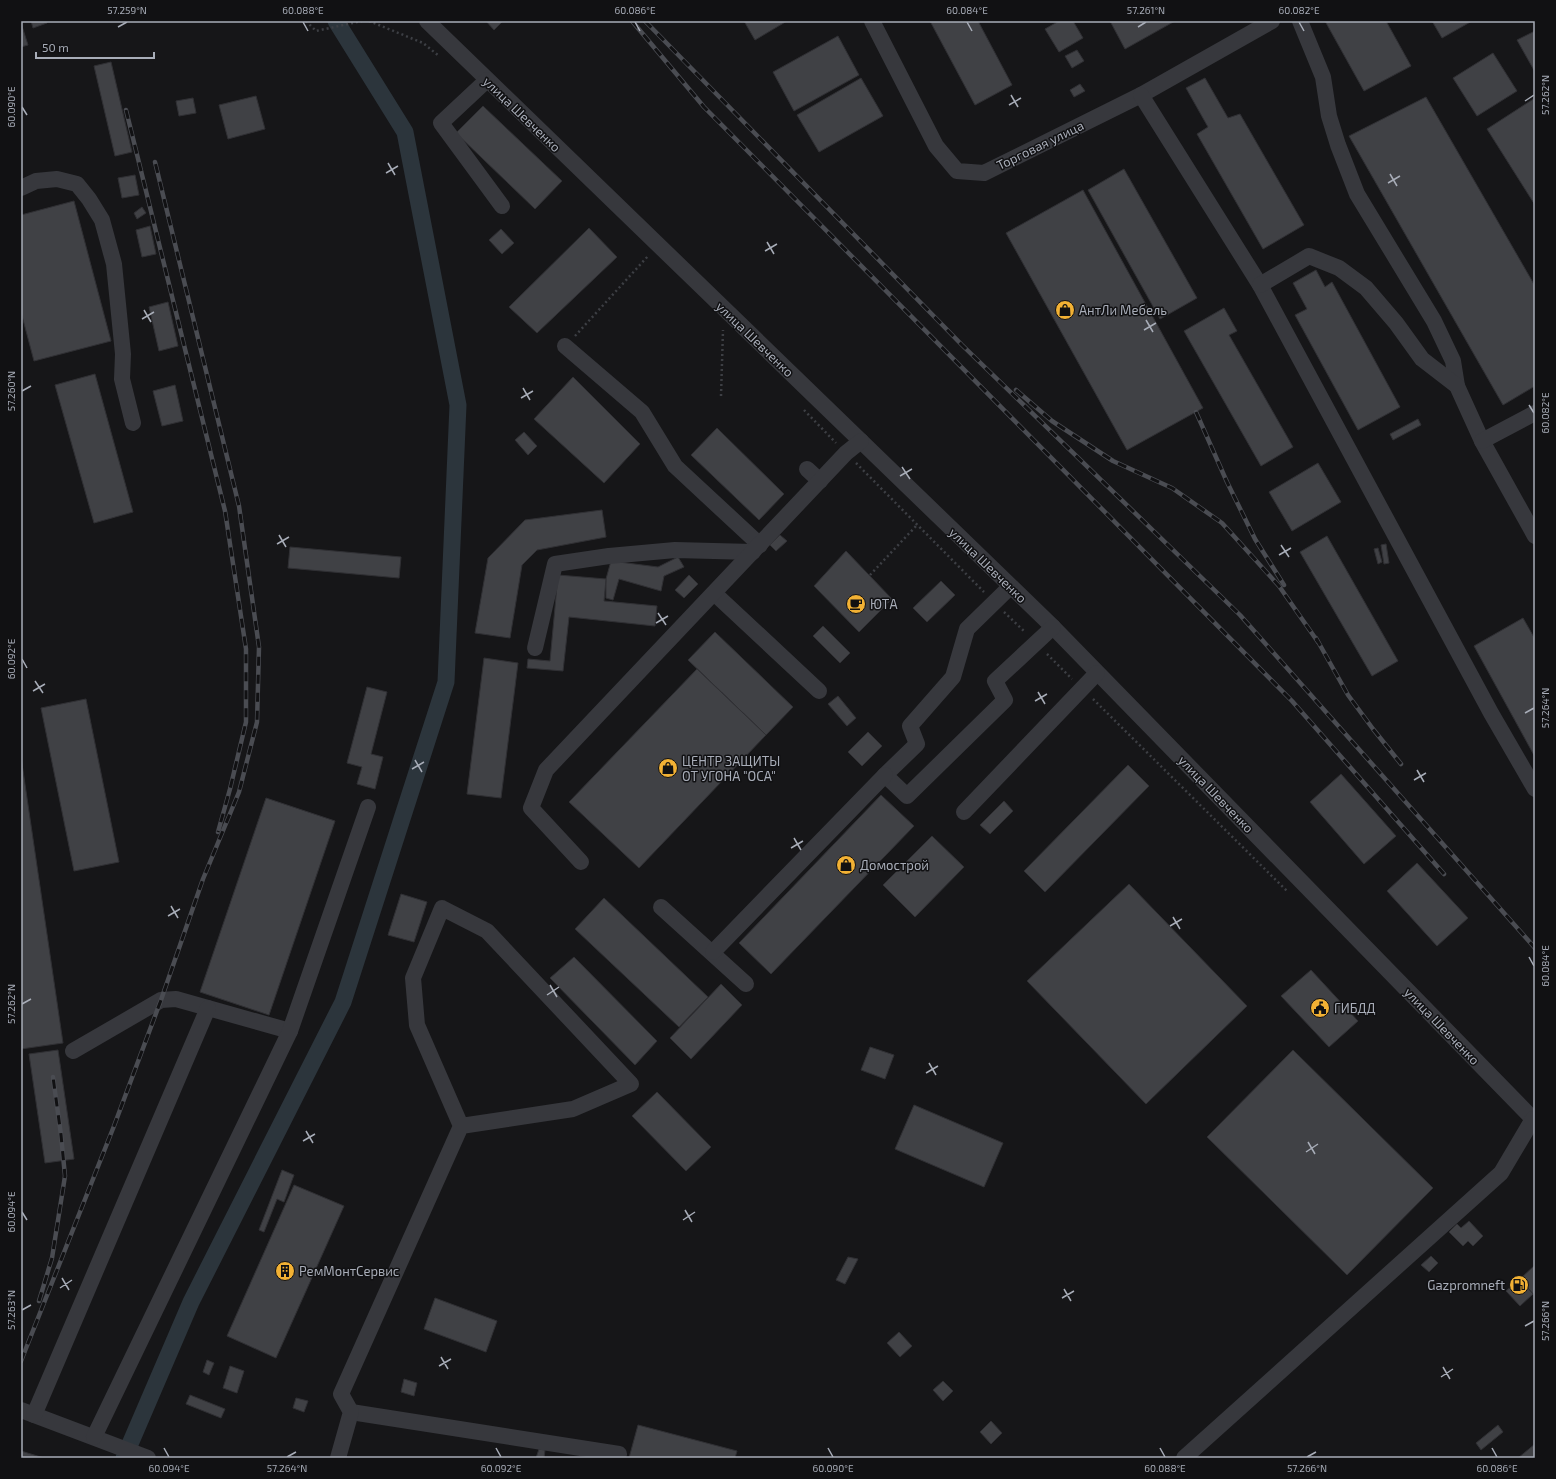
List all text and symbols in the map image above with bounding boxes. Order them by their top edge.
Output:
text: 57.259°N [107,4,147,16]
text: 60.088°E [282,4,324,16]
text: 60.086°E [614,4,656,16]
text: 60.084°E [946,4,988,16]
text: 57.261°N [1127,4,1165,16]
text: 60.082°E [1279,4,1320,16]
scale bar [36,34,154,60]
text: 50 m [42,40,69,54]
street label: улица Шевченко [480,73,564,155]
text: 57.262°N [1539,75,1551,115]
text: 60.090°E [5,86,17,128]
street label: Торговая улица [994,117,1086,173]
street label: улица Шевченко [713,298,797,380]
shop icon: АнтЛи Мебель [1054,299,1076,321]
place label: АнтЛи Мебель [1079,302,1167,318]
text: 57.260°N [5,371,17,411]
text: 60.082°E [1539,392,1551,434]
street label: улица Шевченко [946,524,1030,606]
cafe icon: ЮТА [845,593,867,615]
place label: ЮТА [870,596,898,612]
text: 60.092°E [5,638,17,679]
text: 57.264°N [1539,688,1551,728]
street label: улица Шевченко [1175,752,1257,836]
place label: ЦЕНТР ЗАЩИТЫ ОТ УГОНА "ОСА" [682,753,780,784]
shop icon: ЦЕНТР ЗАЩИТЫ ОТ УГОНА "ОСА" [657,757,679,779]
shop icon: Домострой [835,854,857,876]
place label: Домострой [860,857,929,873]
text: 60.084°E [1539,945,1551,987]
text: 57.262°N [5,984,17,1024]
street label: улица Шевченко [1401,984,1483,1068]
public building icon: ГИБДД [1309,997,1331,1019]
place label: ГИБДД [1334,1000,1376,1016]
text: 60.094°E [5,1191,17,1233]
building icon: РемМонтСервис [274,1260,296,1282]
place label: РемМонтСервис [299,1263,399,1279]
fuel station icon: Gazpromneft [1508,1274,1530,1296]
place label: Gazpromneft [1427,1277,1505,1293]
text: 57.263°N [5,1290,17,1330]
text: 57.266°N [1539,1301,1551,1341]
text: 60.094°E [148,1462,190,1474]
text: 57.264°N [267,1462,307,1474]
text: 60.092°E [481,1462,522,1474]
text: 60.090°E [812,1462,854,1474]
text: 60.088°E [1144,1462,1186,1474]
text: 57.266°N [1287,1462,1327,1474]
text: 60.086°E [1476,1462,1518,1474]

